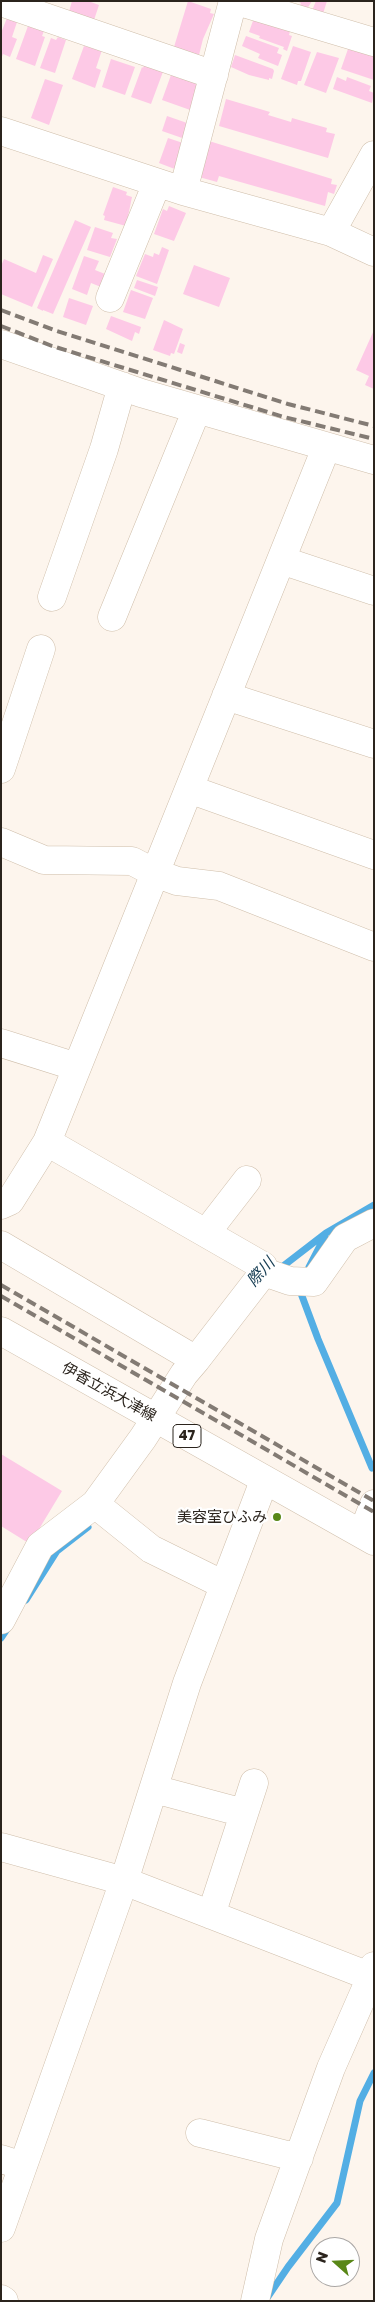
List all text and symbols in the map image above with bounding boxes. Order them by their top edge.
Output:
water label: 際川 [243,1254,279,1290]
street label: 伊香立浜大津線 [59,1359,159,1425]
road number: 47 [173,1424,201,1448]
place label: 美容室ひふみ [177,1508,267,1526]
marker: 美容室ひふみ [271,1511,283,1523]
north arrow [310,2237,360,2287]
text: N [312,2249,331,2265]

